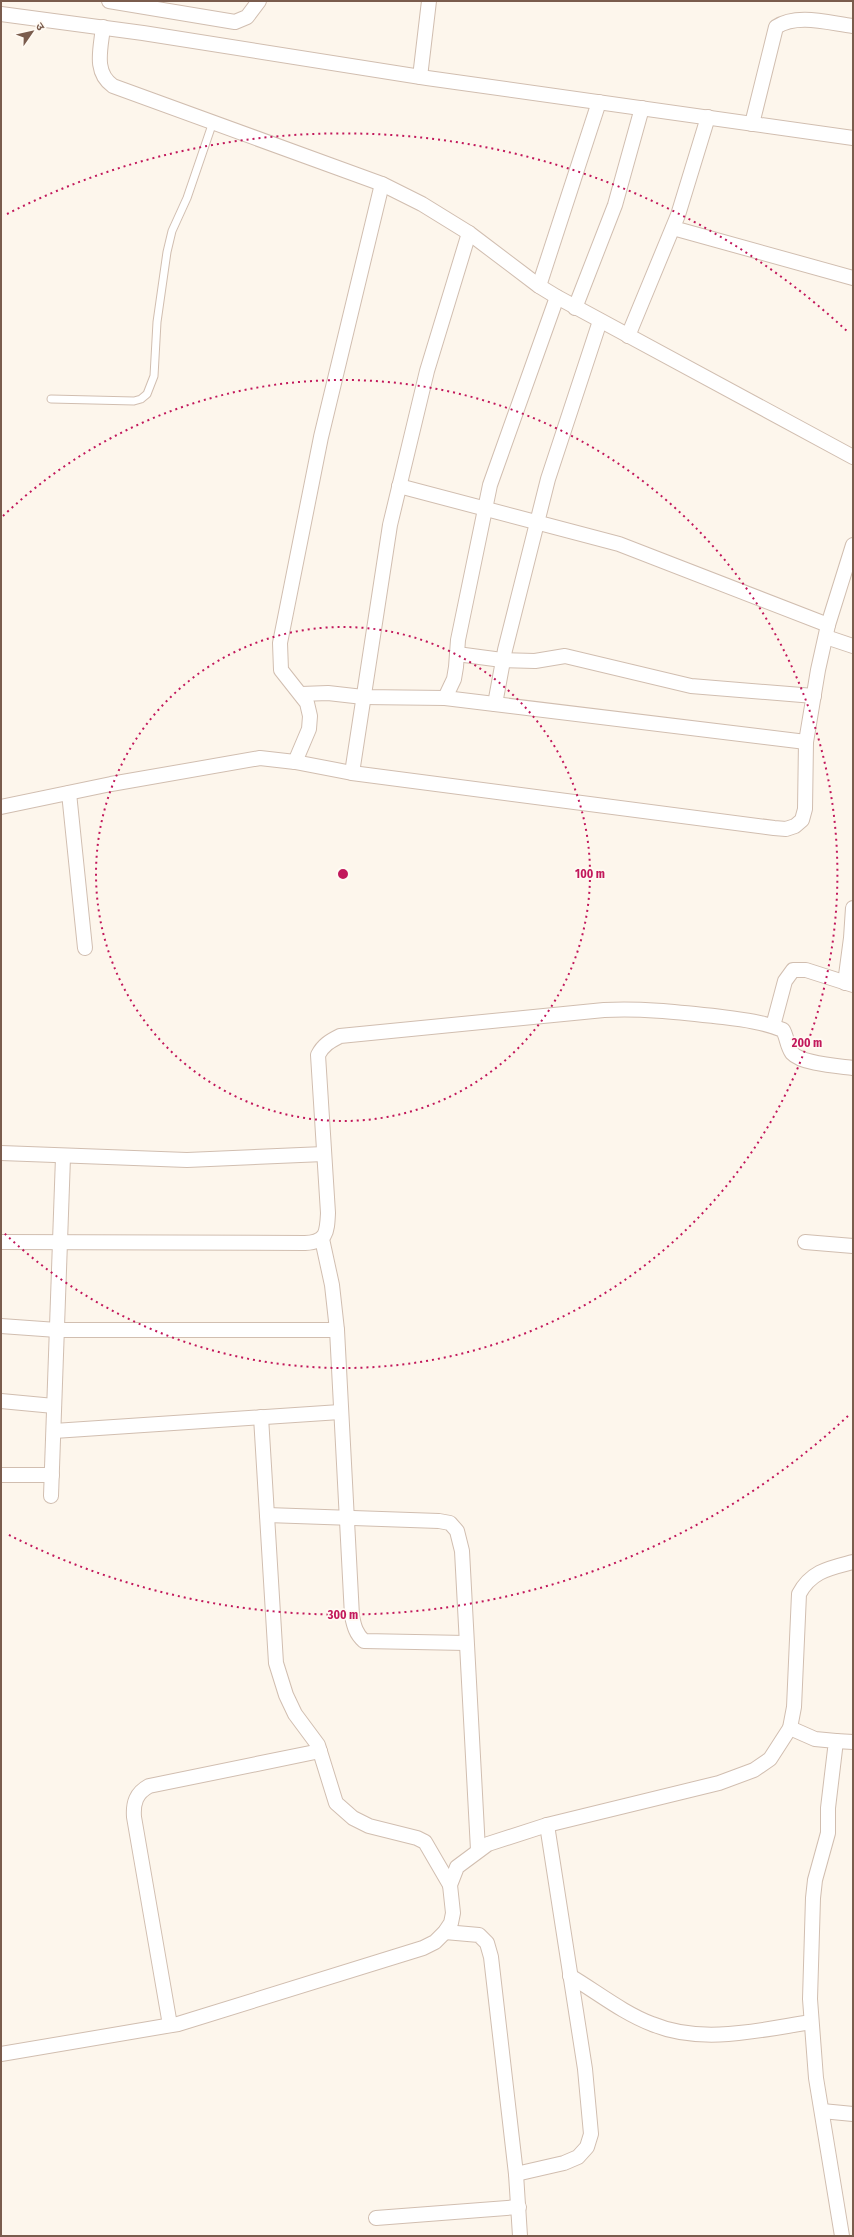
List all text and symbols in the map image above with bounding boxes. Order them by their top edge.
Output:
north arrow [12,12,52,52]
text: उ [33,20,47,33]
centre of rings [336,867,350,881]
text: 100 m [575,867,605,881]
text: 200 m [791,1036,822,1050]
text: 300 m [327,1608,358,1622]

